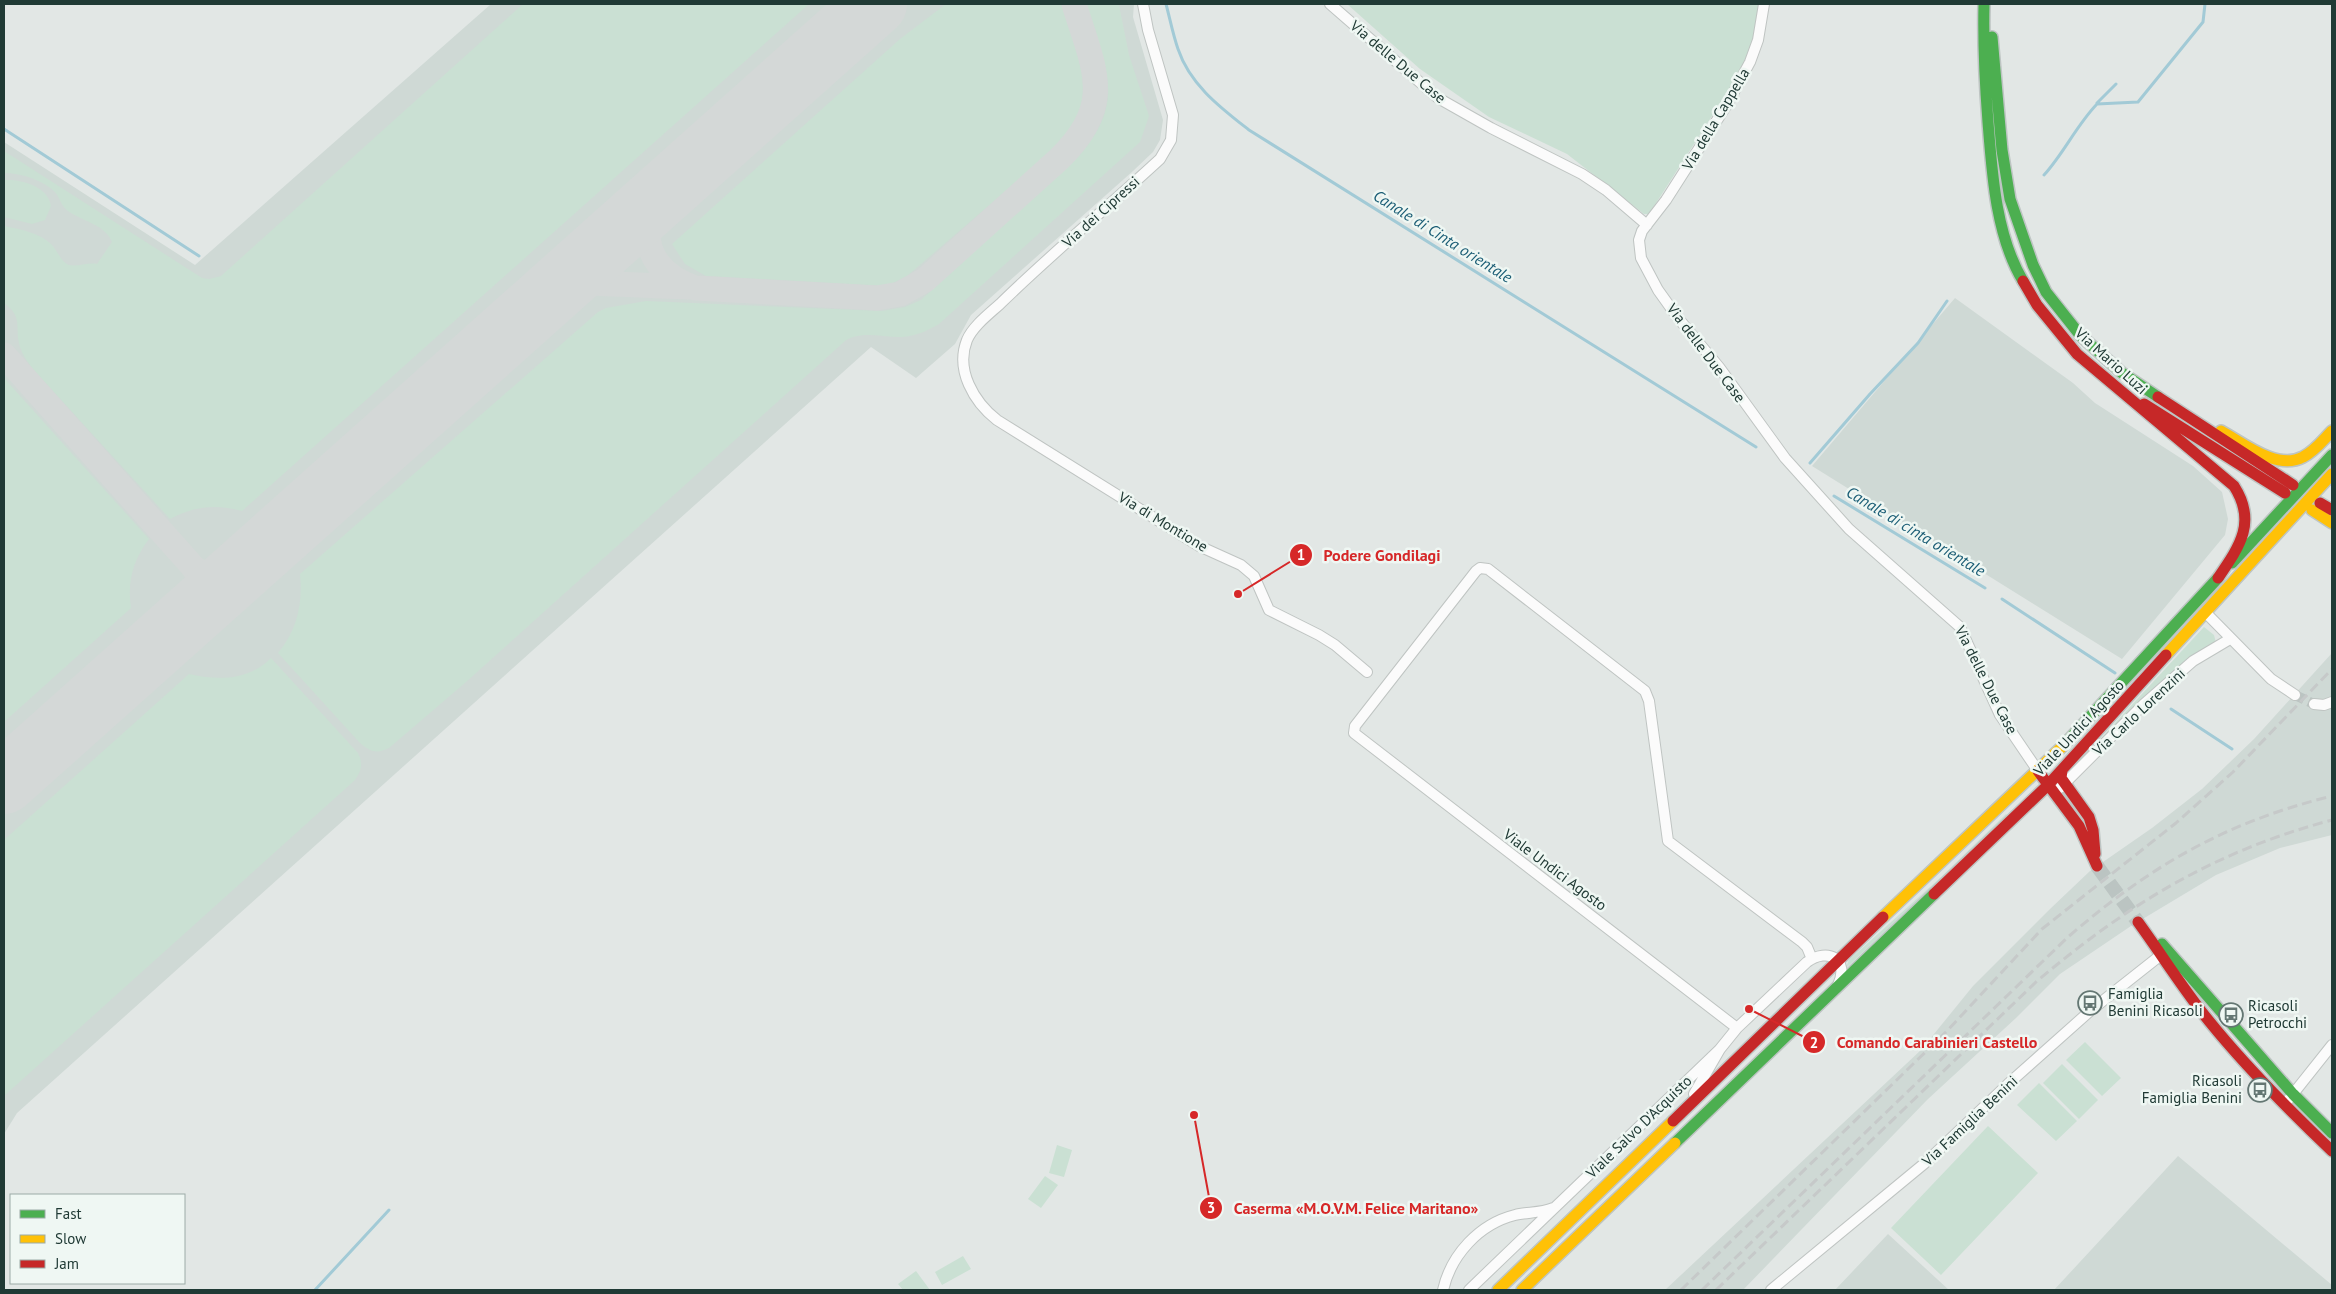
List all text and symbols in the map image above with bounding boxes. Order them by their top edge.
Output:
street label: Via delle Due Case [1346,15,1450,107]
street label: Via della Cappella [1677,64,1754,174]
street label: Via dei Cipressi [1057,172,1143,252]
water label: Canale di Cinta orientale [1370,185,1517,287]
street label: Via delle Due Case [1662,299,1750,406]
street label: Via Mario Luzi [2071,323,2151,398]
water label: Canale di cinta orientale [1843,482,1990,581]
street label: Via di Montione [1114,487,1212,556]
callout: Podere Gondilagi [1288,540,1450,571]
text: 1 [1297,545,1305,564]
text: Podere Gondilagi [1323,545,1441,565]
street label: Via delle Due Case [1950,621,2022,737]
street label: Via Carlo Lorenzini [2088,664,2189,760]
street label: Viale Undici Agosto [2029,676,2128,780]
street label: Viale Undici Agosto [1499,824,1611,915]
place label: Famiglia Benini Ricasoli [2108,984,2203,1020]
bus stop icon: Famiglia Benini Ricasoli [2077,990,2103,1016]
place label: Ricasoli Petrocchi [2248,996,2307,1032]
bus stop icon: Ricasoli Petrocchi [2218,1002,2244,1028]
callout: Comando Carabinieri Castello [1802,1027,2048,1058]
text: Comando Carabinieri Castello [1837,1032,2038,1052]
text: 2 [1810,1033,1818,1052]
street label: Viale Salvo D'Acquisto [1581,1071,1696,1183]
street label: Via Famiglia Benini [1917,1071,2022,1171]
place label: Ricasoli Famiglia Benini [2142,1071,2242,1107]
bus stop icon: Ricasoli Famiglia Benini [2247,1077,2273,1103]
callout: Caserma «M.O.V.M. Felice Maritano» [1198,1193,1489,1224]
legend [10,1194,185,1284]
text: 3 [1207,1198,1215,1217]
text: Caserma «M.O.V.M. Felice Maritano» [1234,1198,1479,1218]
text: Fast [55,1204,82,1223]
text: Slow [55,1229,86,1248]
text: Jam [54,1254,79,1273]

